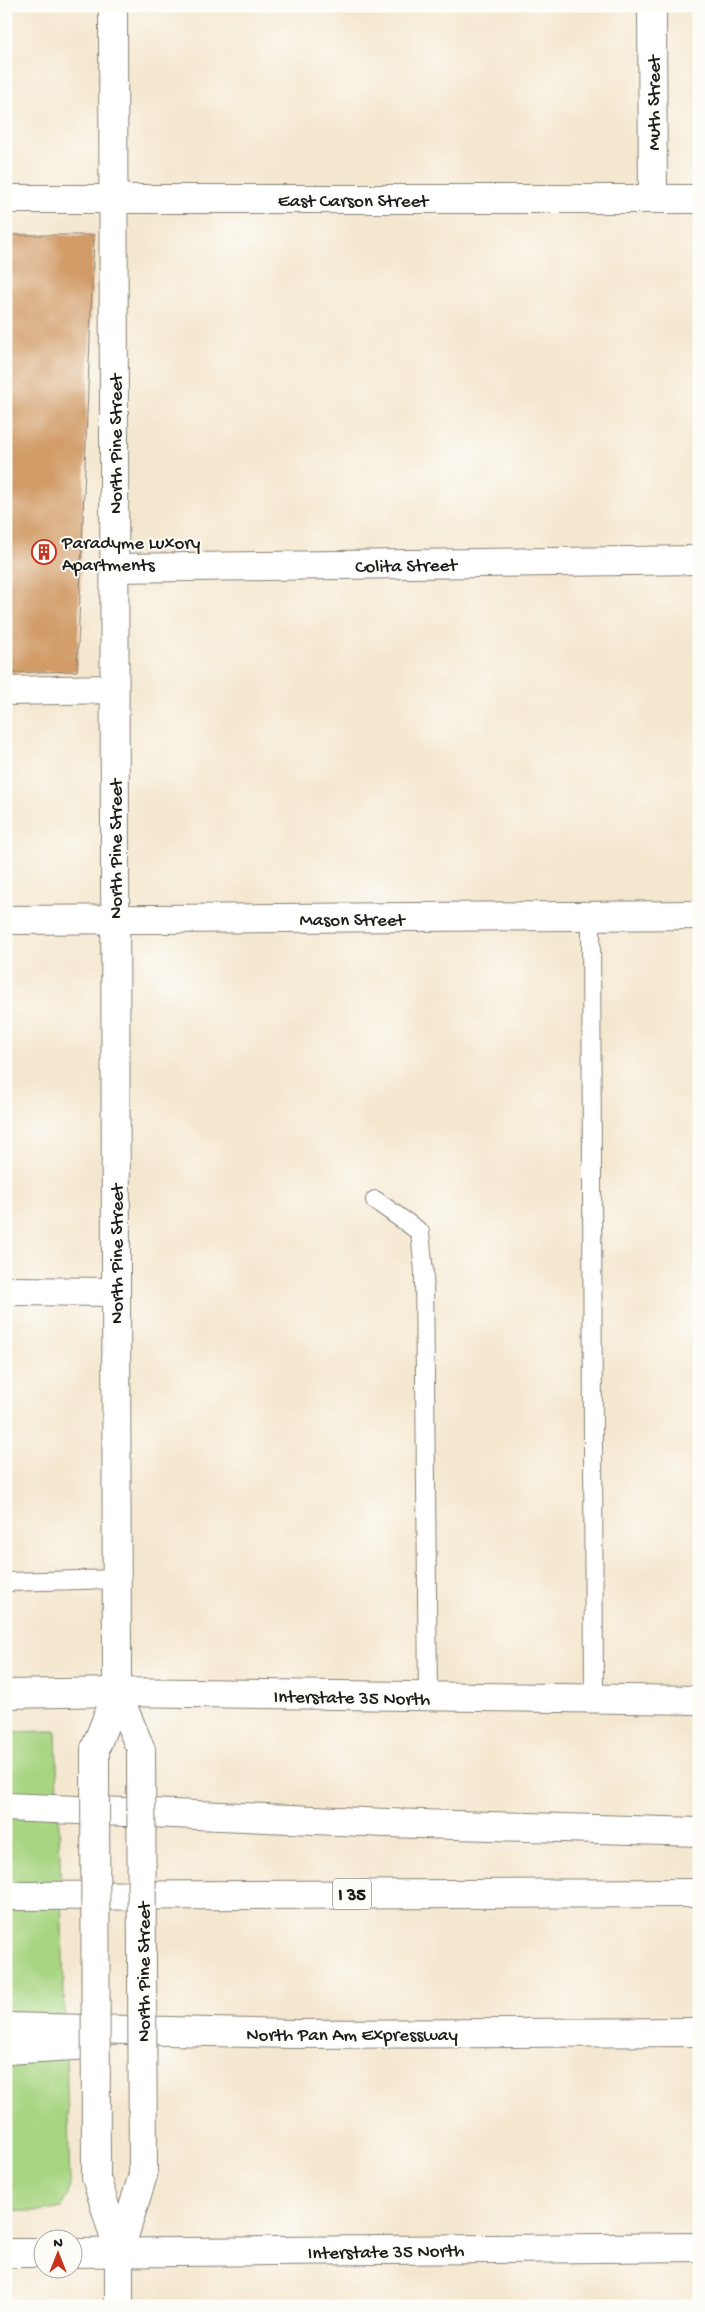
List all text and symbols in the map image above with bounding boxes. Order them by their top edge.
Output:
street label: Muth Street [644,53,667,151]
street label: East Carson Street [278,191,430,214]
street label: North Pine Street [106,372,129,514]
place label: Paradyme Luxory Apartments [61,533,201,578]
building icon: Paradyme Luxory Apartments [31,539,57,565]
street label: Colita Street [355,555,459,580]
street label: North Pine Street [106,777,129,919]
street label: Mason Street [300,910,407,933]
street label: North Pine Street [107,1182,130,1324]
street label: Interstate 35 North [273,1687,430,1712]
road number: I 35 [333,1878,371,1910]
street label: North Pine Street [134,1900,157,2042]
street label: North Pan Am Expressway [246,2025,458,2048]
north arrow [32,2230,82,2280]
text: N [53,2235,63,2252]
street label: Interstate 35 North [308,2241,465,2266]

